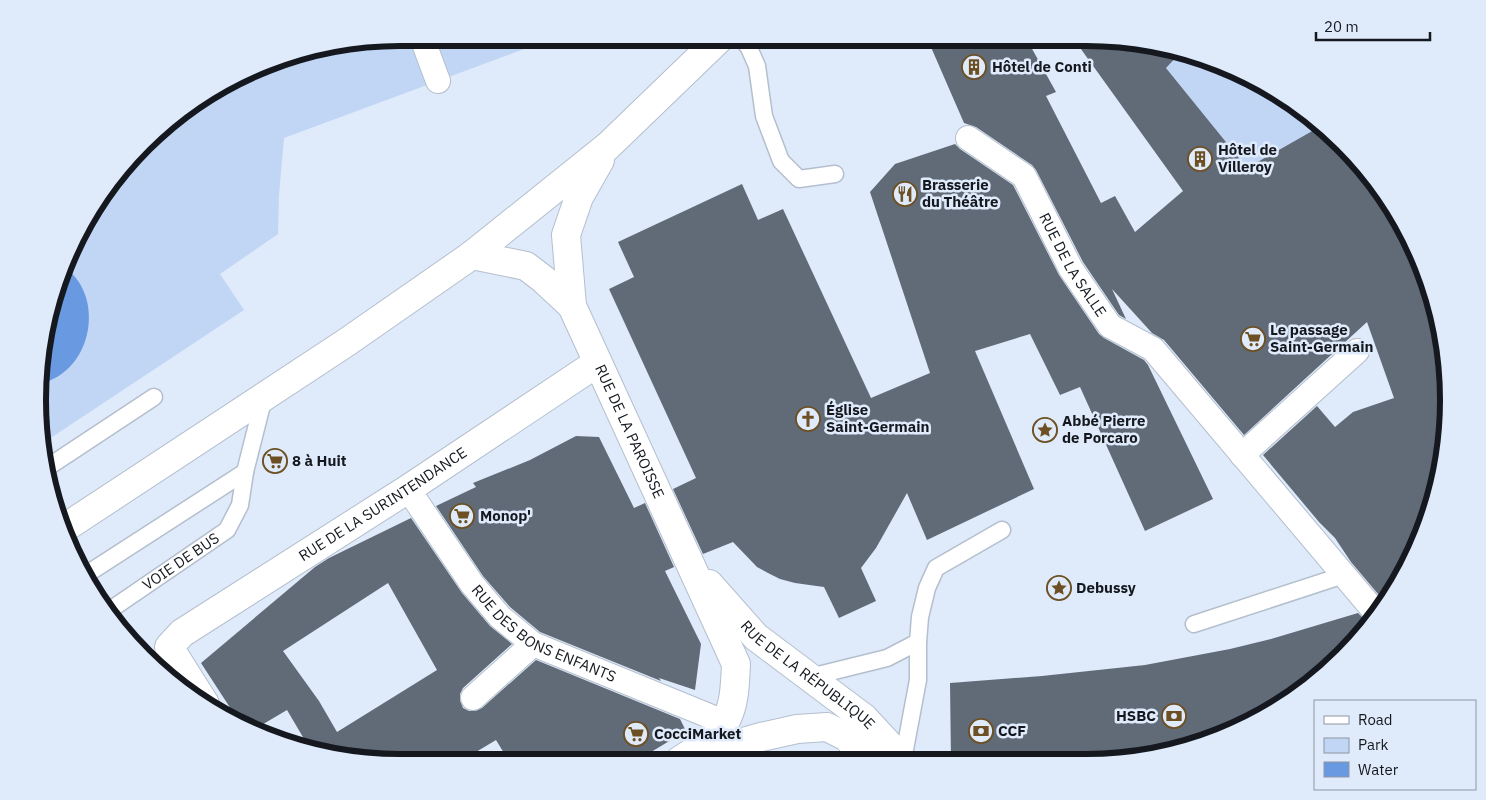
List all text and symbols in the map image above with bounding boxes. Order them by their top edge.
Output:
scale bar [1316,10,1430,42]
text: 20 m [1324,17,1359,36]
building icon: Hôtel de Conti [961,54,987,80]
place label: Hôtel de Conti [992,57,1092,76]
place label: Hôtel de Villeroy [1218,140,1277,176]
building icon: Hôtel de Villeroy [1187,146,1213,172]
place label: Brasserie du Théâtre [922,175,998,211]
restaurant icon: Brasserie du Théâtre [892,181,918,207]
street label: RUE DE LA SALLE [1035,210,1111,320]
place label: Le passage Saint-Germain [1270,320,1373,356]
supermarket icon: Le passage Saint-Germain [1240,326,1266,352]
street label: RUE DE LA PAROISSE [591,361,669,501]
place label: Église Saint-Germain [826,400,929,436]
church icon: Église Saint-Germain [795,406,821,432]
place label: Abbé Pierre de Porcaro [1062,411,1146,447]
place icon: Abbé Pierre de Porcaro [1032,417,1058,443]
street label: RUE DE LA SURINTENDANCE [295,443,470,565]
supermarket icon: 8 à Huit [262,448,288,474]
place label: 8 à Huit [292,451,347,470]
supermarket icon: Monop' [449,503,475,529]
place label: Monop' [480,506,531,525]
street label: VOIE DE BUS [139,528,223,594]
place icon: Debussy [1046,575,1072,601]
place label: Debussy [1076,578,1136,597]
street label: RUE DES BONS ENFANTS [468,581,619,686]
street label: RUE DE LA RÉPUBLIQUE [737,616,880,733]
legend [1314,700,1476,790]
bank icon: HSBC [1161,703,1187,729]
place label: HSBC [1116,706,1156,725]
text: Road [1358,710,1393,729]
bank icon: CCF [968,718,994,744]
supermarket icon: CocciMarket [623,721,649,747]
place label: CCF [998,721,1026,740]
place label: CocciMarket [654,724,742,743]
text: Park [1358,735,1388,754]
text: Water [1358,760,1399,779]

